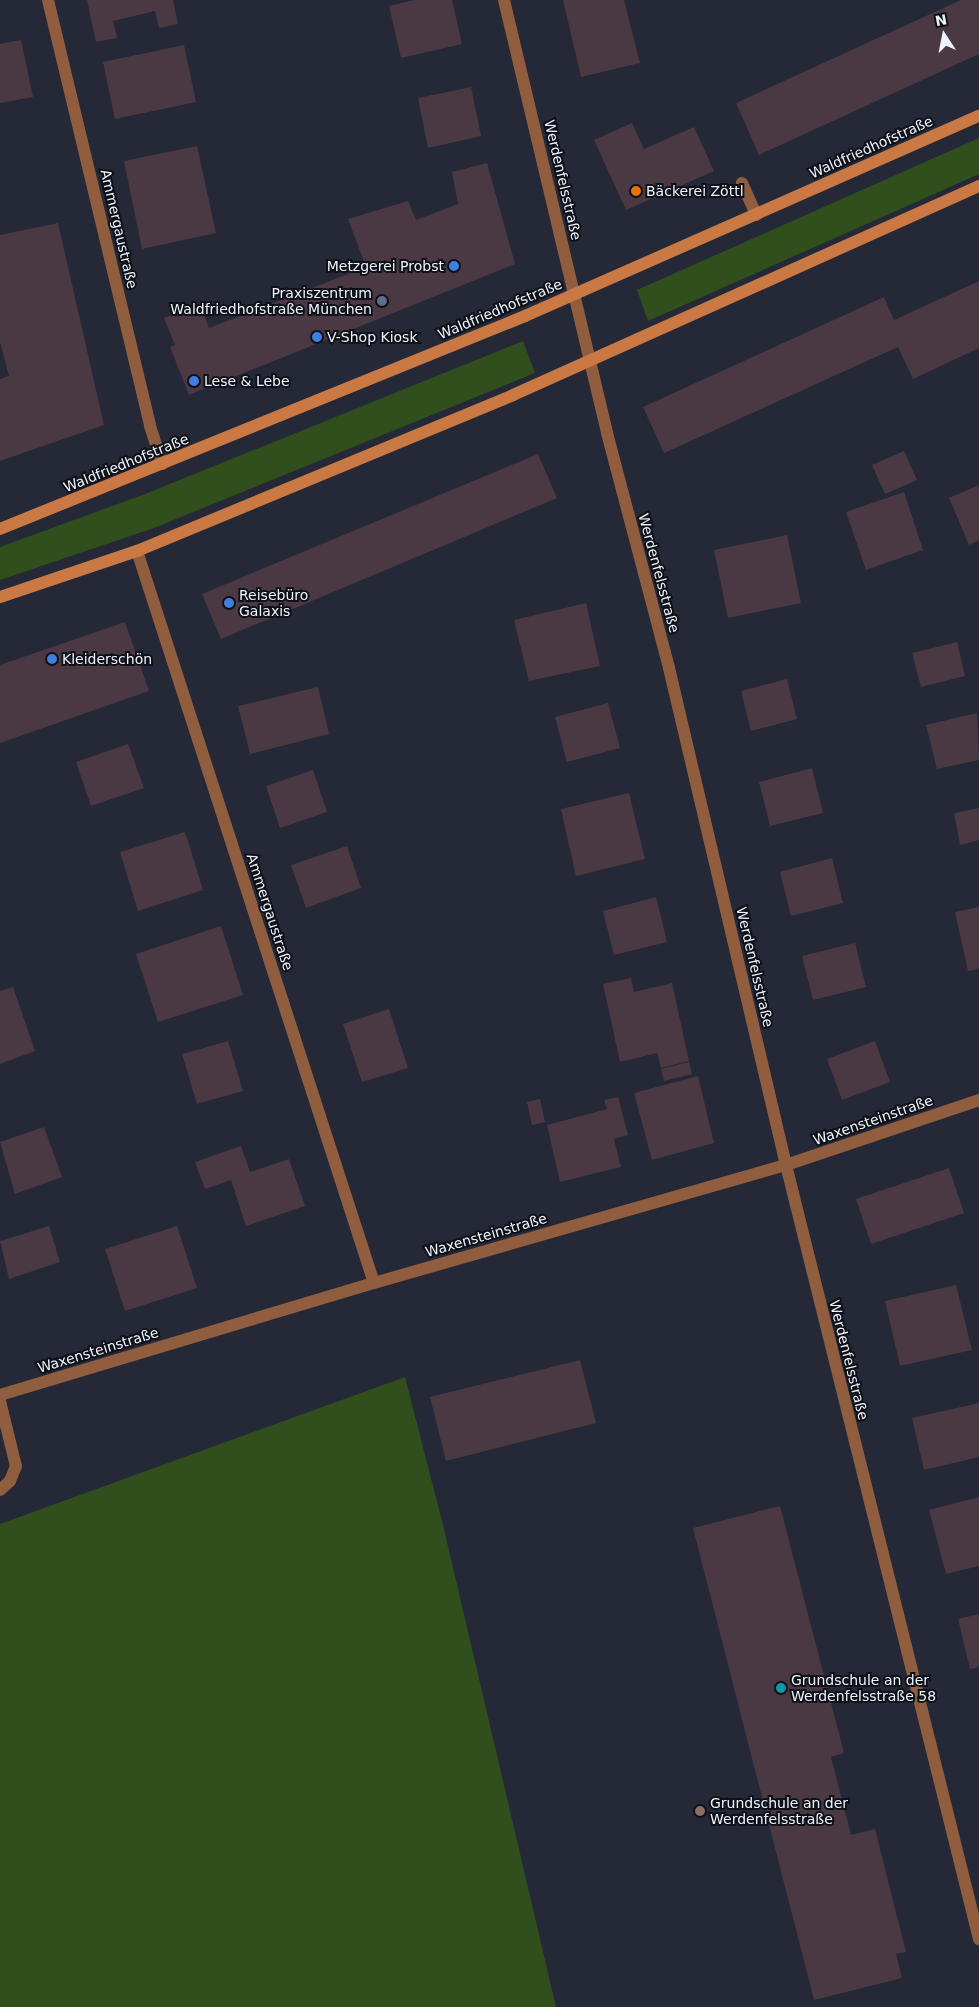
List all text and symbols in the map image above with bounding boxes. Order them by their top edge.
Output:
north arrow [919,10,969,60]
text: N [934,11,948,29]
street label: Waldfriedhofstraße [807,112,935,182]
street label: Werdenfelsstraße [541,118,585,242]
street label: Ammergaustraße [97,168,141,290]
place label: Bäckerei Zöttl [646,183,744,199]
marker: Bäckerei Zöttl [630,185,642,197]
place label: Metzgerei Probst [327,258,444,274]
marker: Metzgerei Probst [448,260,460,272]
street label: Waldfriedhofstraße [435,275,565,343]
place label: Praxiszentrum Waldfriedhofstraße München [170,285,372,318]
marker: Praxiszentrum Waldfriedhofstraße München [376,295,388,307]
place label: V-Shop Kiosk [327,329,418,345]
marker: V-Shop Kiosk [311,331,323,343]
place label: Lese & Lebe [204,373,290,389]
marker: Lese & Lebe [188,375,200,387]
street label: Waldfriedhofstraße [61,430,191,496]
street label: Werdenfelsstraße [635,512,683,634]
place label: Reisebüro Galaxis [239,587,308,620]
marker: Reisebüro Galaxis [223,597,235,609]
place label: Kleiderschön [62,651,152,667]
marker: Kleiderschön [46,653,58,665]
street label: Ammergaustraße [243,851,297,973]
street label: Werdenfelsstraße [733,905,777,1029]
street label: Waxensteinstraße [811,1092,935,1148]
street label: Waxensteinstraße [423,1210,549,1260]
street label: Werdenfelsstraße [826,1298,872,1422]
street label: Waxensteinstraße [35,1324,161,1376]
place label: Grundschule an der Werdenfelsstraße 58 [791,1672,936,1704]
marker: Grundschule an der Werdenfelsstraße 58 [775,1682,787,1694]
place label: Grundschule an der Werdenfelsstraße [710,1795,848,1828]
marker: Grundschule an der Werdenfelsstraße [694,1805,706,1817]

